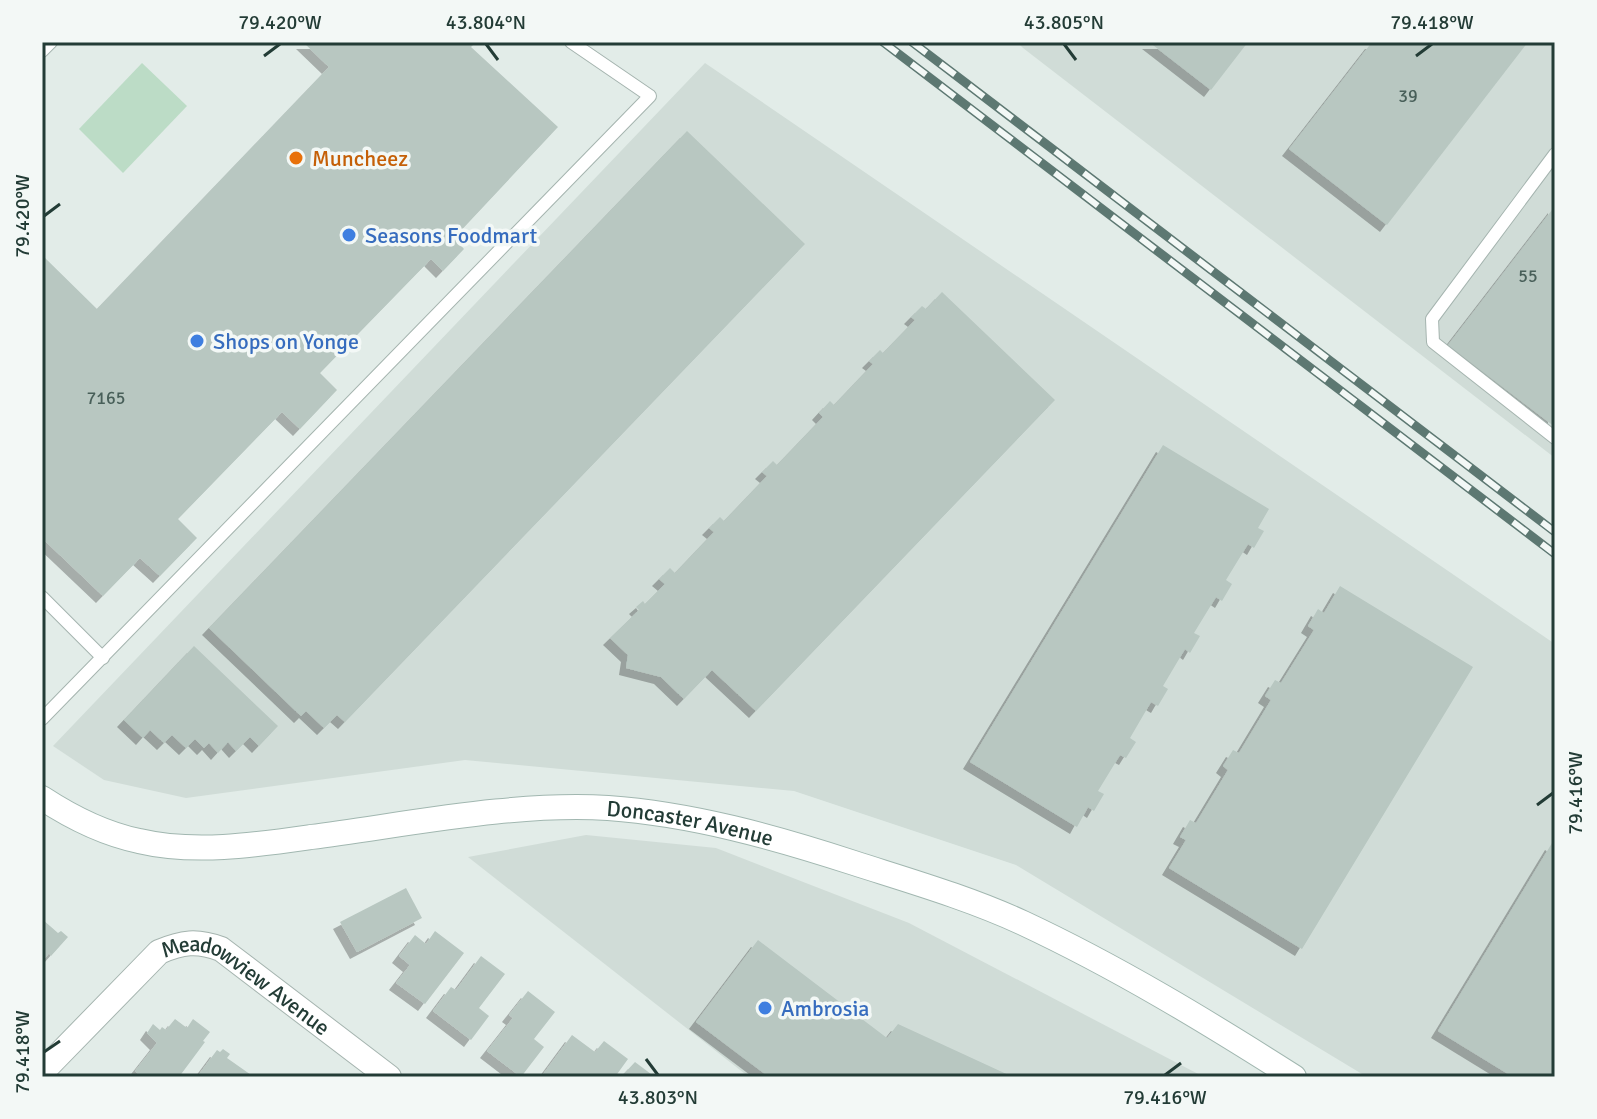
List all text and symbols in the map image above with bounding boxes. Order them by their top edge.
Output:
text: 79.420°W [238,10,322,35]
text: 43.804°N [446,10,526,35]
text: 43.805°N [1024,10,1104,35]
text: 79.418°W [1390,10,1474,35]
house number: 39 [1398,85,1418,107]
place label: Muncheez [312,145,408,172]
marker: Muncheez [287,149,305,167]
text: 79.420°W [10,174,35,258]
place label: Seasons Foodmart [365,222,538,249]
marker: Seasons Foodmart [340,226,358,244]
house number: 55 [1518,265,1538,287]
place label: Shops on Yonge [213,328,359,355]
marker: Shops on Yonge [188,332,206,350]
house number: 7165 [87,387,125,409]
text: 79.416°W [1563,751,1588,835]
street label: Doncaster Avenue [606,795,776,852]
street label: Meadowview Avenue [158,930,335,1041]
place label: Ambrosia [781,995,870,1022]
marker: Ambrosia [756,999,774,1017]
text: 79.418°W [10,1010,35,1094]
text: 43.803°N [618,1085,698,1110]
text: 79.416°W [1123,1085,1207,1110]

